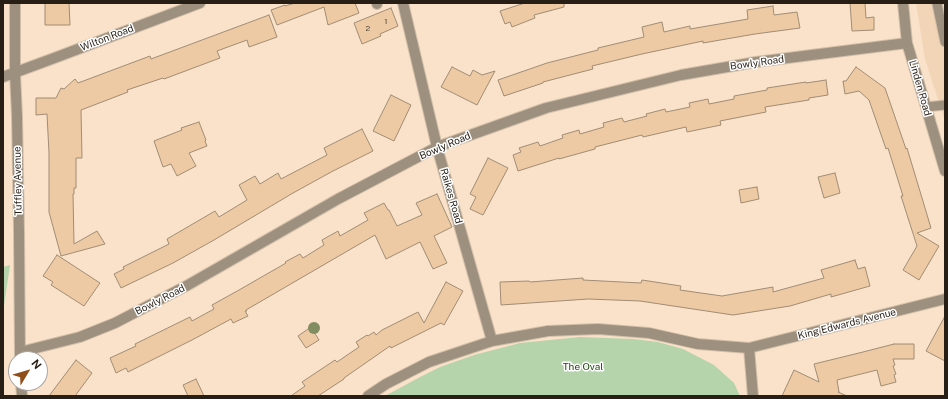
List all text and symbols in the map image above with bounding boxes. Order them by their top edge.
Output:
house number: 1 [384,17,388,27]
street label: Wilton Road [79,22,135,54]
house number: 2 [366,24,370,34]
street label: Bowly Road [729,53,785,73]
street label: Linden Road [906,59,934,117]
street label: Bowly Road [418,130,472,162]
street label: Tuffley Avenue [11,146,25,216]
street label: Raikes Road [437,167,465,225]
street label: Bowly Road [133,282,187,318]
street label: King Edwards Avenue [797,306,897,342]
north arrow [8,351,48,391]
text: N [29,357,44,371]
park label: The Oval [563,361,603,373]

